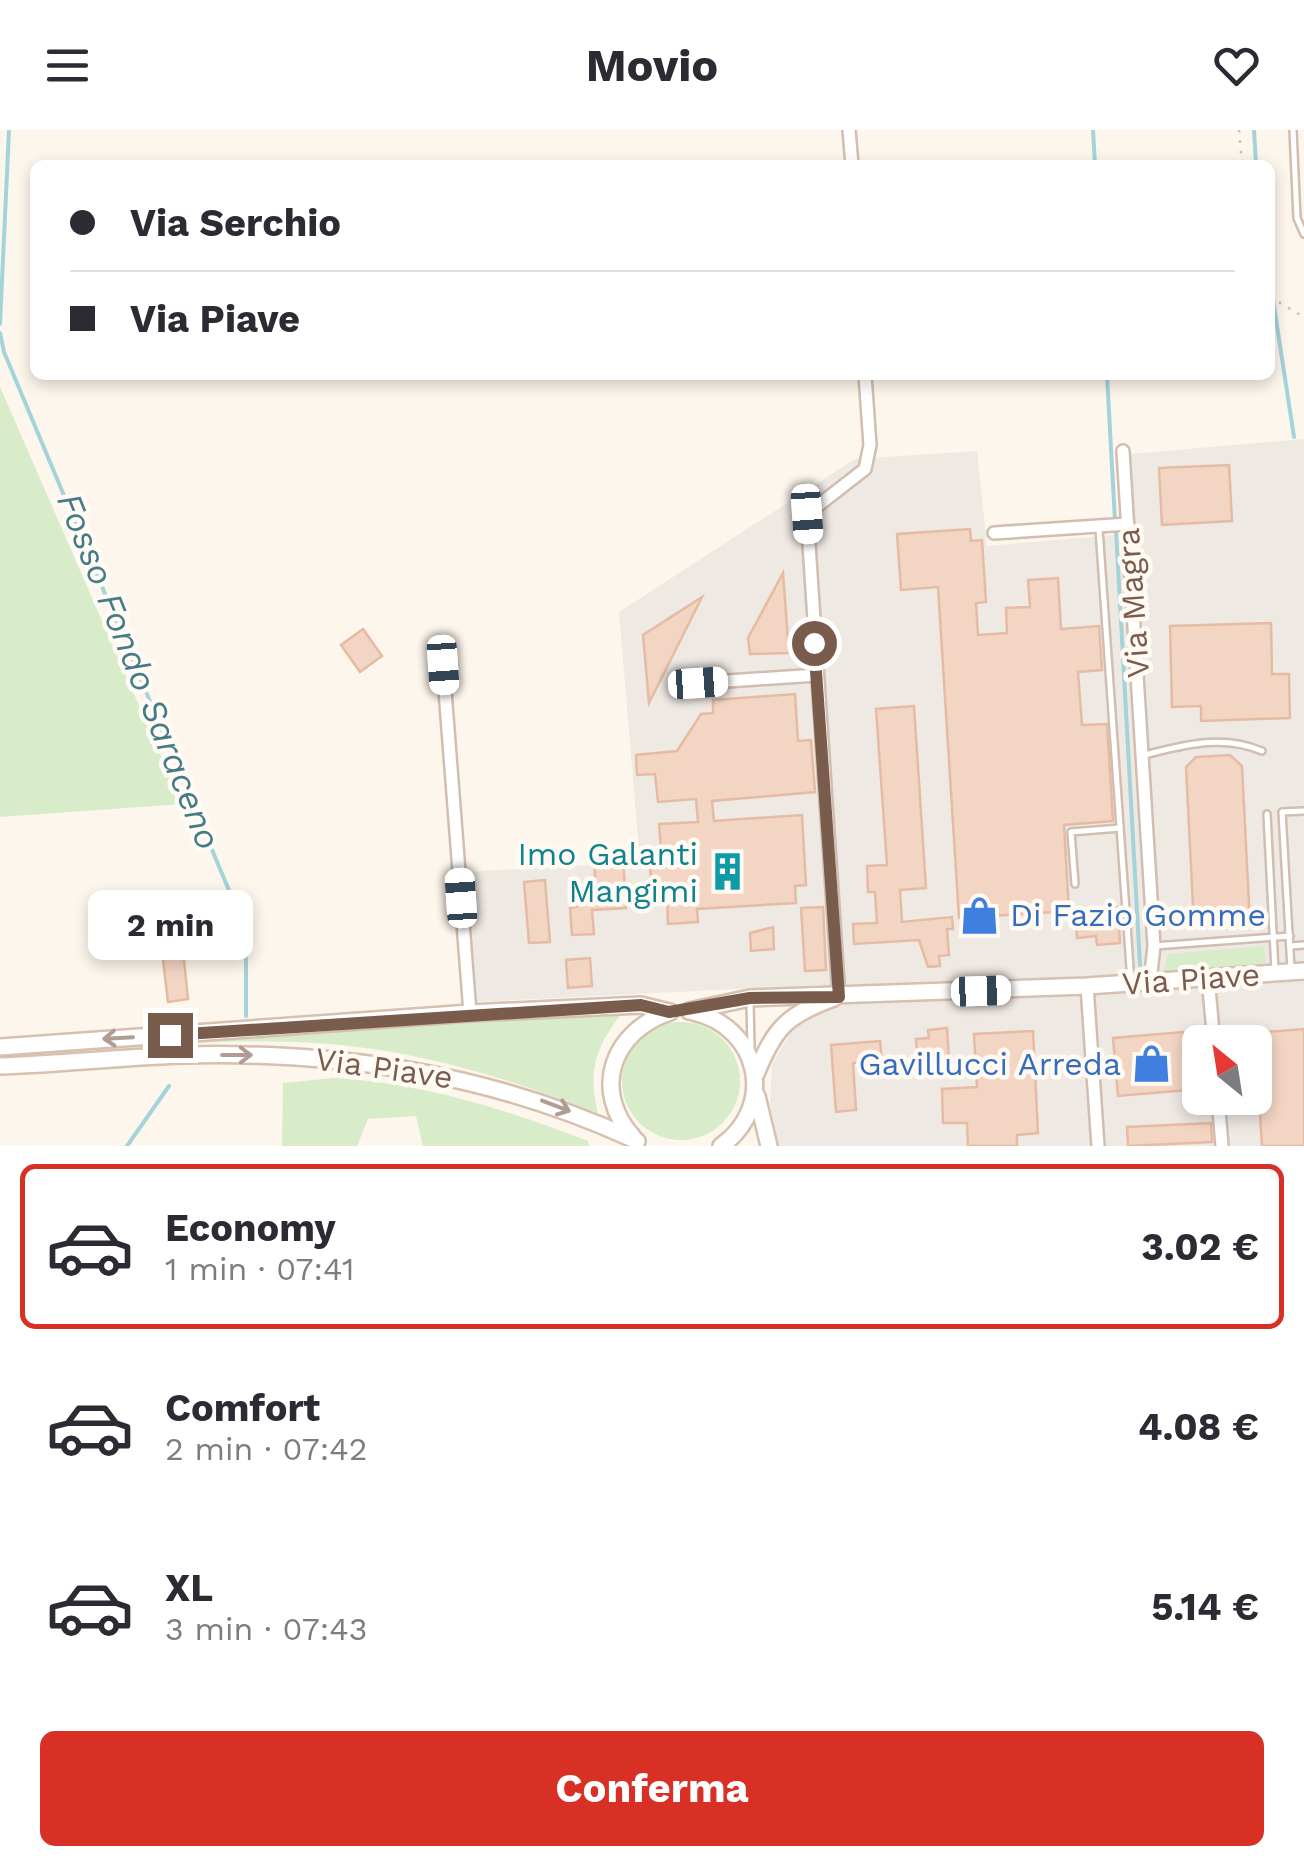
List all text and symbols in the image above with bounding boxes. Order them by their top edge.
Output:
icon: menu [40,38,95,93]
icon: heart [1209,38,1264,93]
text: Movio [586,39,718,92]
text: Via Serchio [130,201,341,245]
text: Via Piave [130,297,300,341]
car [790,483,824,545]
water label: Fosso Fondo Saraceno [48,487,230,855]
street label: Via Magra [1109,527,1157,679]
route start [792,621,837,666]
car [426,634,460,696]
car [667,666,729,700]
place label: Imo Galanti Mangimi [517,835,698,910]
building icon: Imo Galanti Mangimi [707,851,749,893]
car [444,867,478,929]
callout: 2 min [88,890,252,960]
shop icon: Di Fazio Gomme [959,894,1001,936]
place label: Di Fazio Gomme [1010,896,1266,934]
text: 2 min [127,906,214,944]
street label: Via Piave [1121,955,1261,1003]
car [950,975,1012,1007]
route end [148,1013,193,1058]
north arrow [1182,1025,1272,1115]
map controls [1182,1025,1272,1115]
one-way arrow [103,1029,135,1048]
street label: Via Piave [313,1040,455,1096]
shop icon: Gavillucci Arreda [1130,1043,1172,1085]
place label: Gavillucci Arreda [858,1045,1121,1083]
one-way arrow [220,1046,253,1064]
one-way arrow [540,1098,571,1116]
icon: car [45,1202,135,1292]
text: Economy [165,1206,336,1250]
text: 3.02 € [1141,1225,1259,1269]
text: 1 min · 07:41 [165,1250,354,1288]
icon: car [45,1382,135,1472]
text: Comfort [165,1386,320,1430]
text: 4.08 € [1138,1405,1259,1449]
text: 2 min · 07:42 [165,1430,367,1468]
icon: car [45,1562,135,1652]
text: XL [165,1566,213,1610]
text: 5.14 € [1151,1585,1259,1629]
text: 3 min · 07:43 [165,1610,367,1648]
button: Conferma [40,1731,1264,1846]

